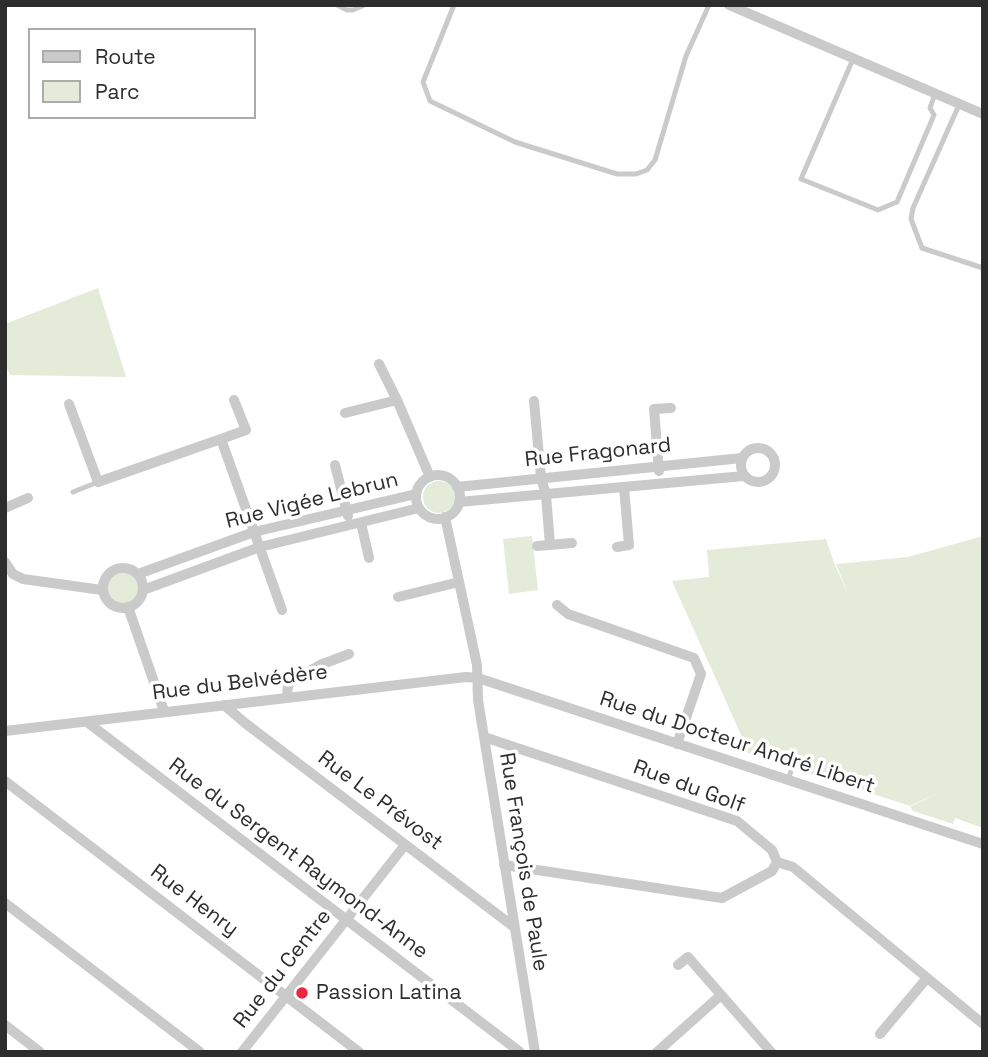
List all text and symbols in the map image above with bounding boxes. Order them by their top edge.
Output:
legend [28,28,256,119]
text: Route [95,43,156,70]
text: Parc [95,78,140,105]
street label: Rue Fragonard [524,433,672,473]
street label: Rue Vigée Lebrun [223,467,401,535]
street label: Rue du Belvédère [151,660,329,706]
street label: Rue du Docteur André Libert [596,687,878,799]
street label: Rue Le Prévost [313,746,447,856]
street label: Rue François de Paule [493,751,553,973]
street label: Rue du Sergent Raymond-Anne [163,753,433,965]
street label: Rue du Golf [630,755,748,819]
street label: Rue Henry [145,860,243,942]
street label: Rue du Centre [229,905,337,1033]
place label: Passion Latina [316,980,462,1006]
marker: Passion Latina [294,985,310,1001]

